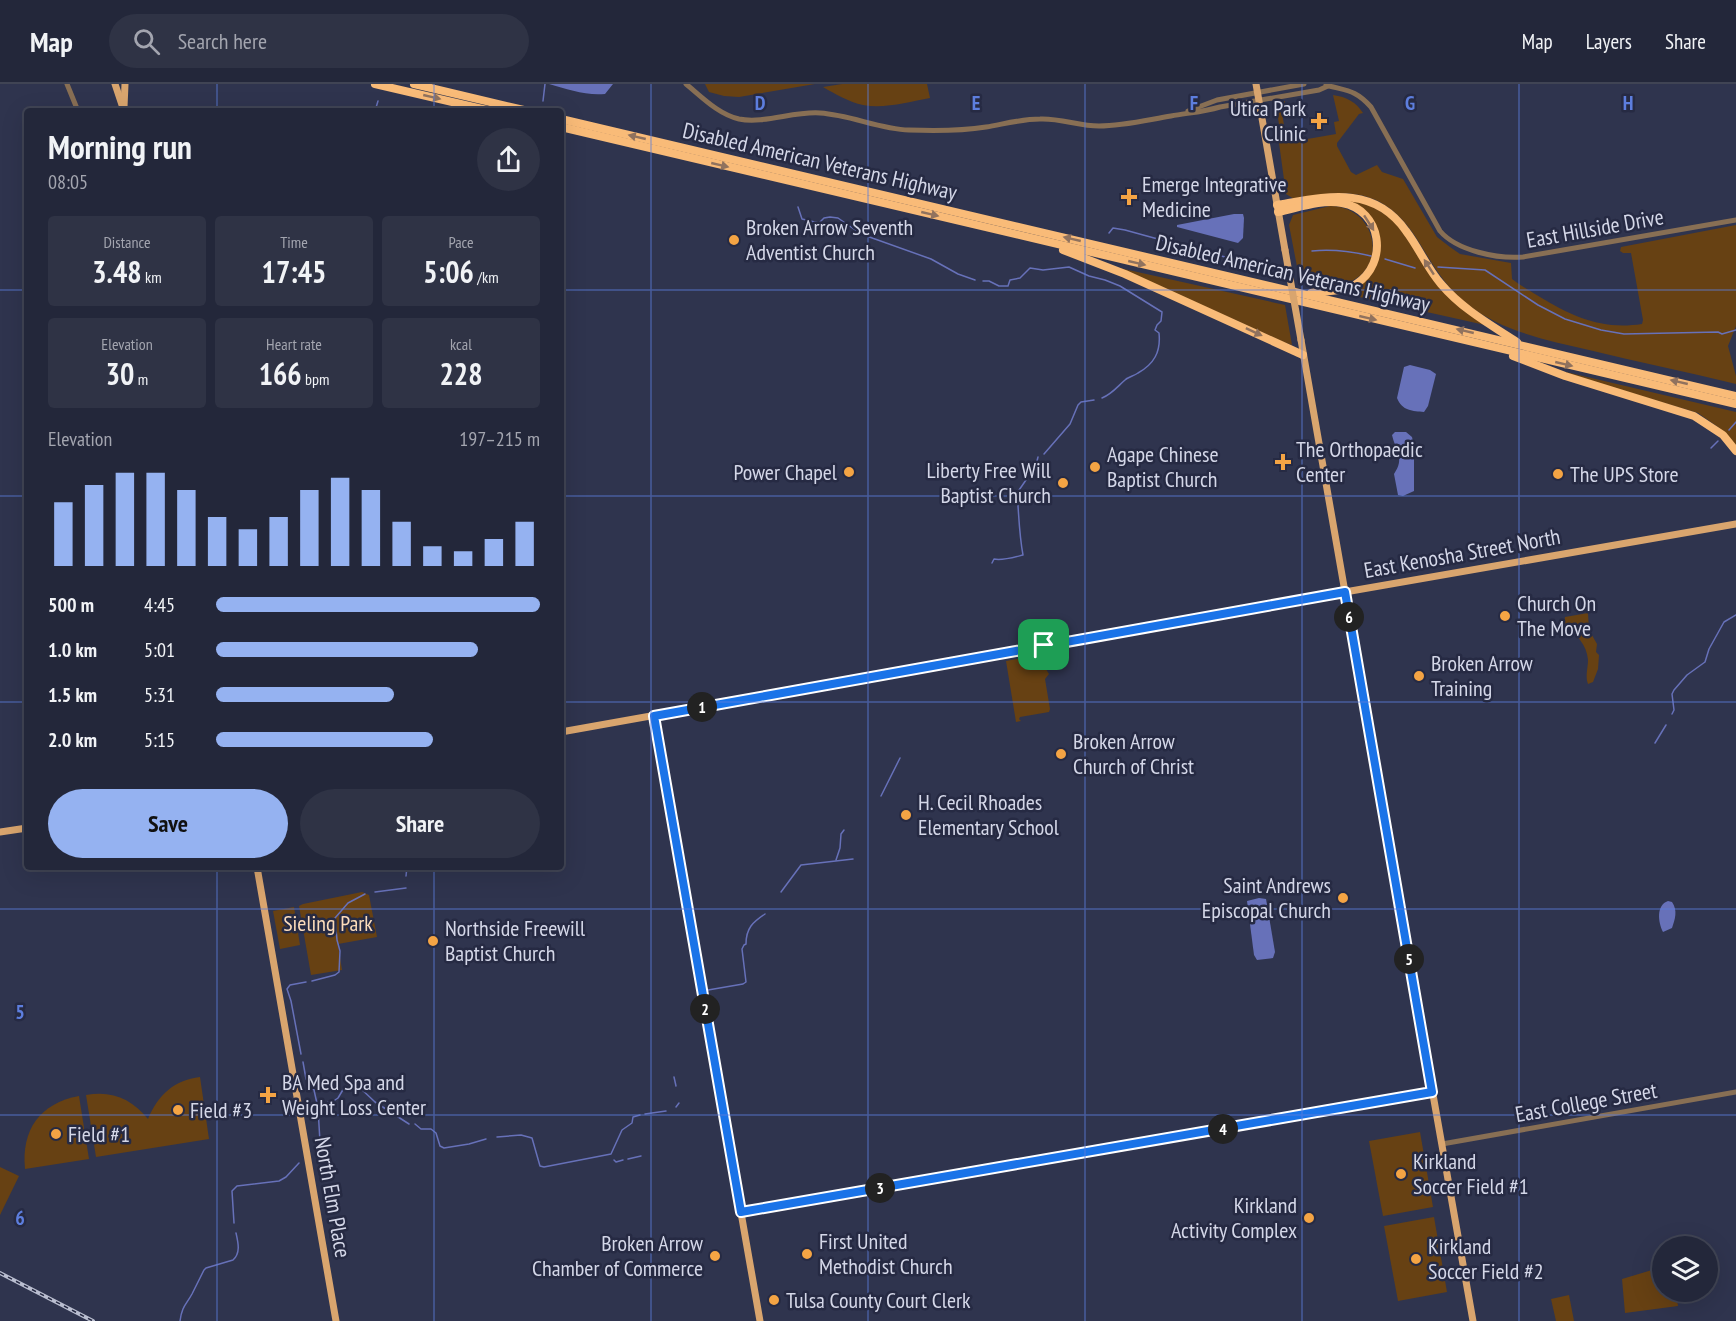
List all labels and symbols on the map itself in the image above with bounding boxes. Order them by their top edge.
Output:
text: D [755,90,766,116]
text: E [972,90,980,116]
text: F [1190,90,1198,116]
text: G [1405,90,1415,116]
text: H [1623,90,1633,116]
one-way arrow [423,93,442,102]
place label: Utica Park Clinic [1230,94,1306,147]
marker: Utica Park Clinic [1310,112,1328,130]
street label: Disabled American Veterans Highway [680,116,961,206]
one-way arrow [628,131,646,141]
one-way arrow [711,161,730,170]
place label: Emerge Integrative Medicine [1142,170,1286,223]
marker: Emerge Integrative Medicine [1120,188,1138,206]
street label: East Hillside Drive [1524,202,1666,254]
one-way arrow [921,210,940,220]
place label: Broken Arrow Seventh Adventist Church [746,213,913,266]
one-way arrow [1364,215,1375,231]
street label: Disabled American Veterans Highway [1153,228,1434,318]
marker: Broken Arrow Seventh Adventist Church [727,233,741,247]
one-way arrow [1063,234,1082,244]
one-way arrow [1128,259,1147,269]
one-way arrow [1423,259,1435,275]
one-way arrow [1359,313,1377,323]
one-way arrow [1455,326,1474,336]
one-way arrow [1245,328,1262,337]
one-way arrow [1554,359,1573,369]
one-way arrow [1670,377,1688,387]
place label: The Orthopaedic Center [1296,435,1423,488]
place label: Agape Chinese Baptist Church [1107,440,1219,493]
marker: The Orthopaedic Center [1274,453,1292,471]
place label: Liberty Free Will Baptist Church [926,456,1052,509]
place label: Power Chapel [734,458,838,486]
marker: Agape Chinese Baptist Church [1088,460,1102,474]
place label: The UPS Store [1570,460,1679,488]
marker: Power Chapel [842,465,856,479]
marker: The UPS Store [1551,467,1565,481]
marker: Liberty Free Will Baptist Church [1056,476,1070,490]
street label: East Kenosha Street North [1362,522,1562,584]
place label: Church On The Move [1517,589,1596,642]
pin: 6 [1334,602,1364,632]
marker: Church On The Move [1498,609,1512,623]
pin [1018,619,1069,670]
place label: Broken Arrow Training [1431,649,1533,702]
marker: Broken Arrow Training [1412,669,1426,683]
pin: 1 [687,692,717,722]
place label: Broken Arrow Church of Christ [1073,727,1194,780]
marker: Broken Arrow Church of Christ [1054,747,1068,761]
place label: H. Cecil Rhoades Elementary School [918,788,1060,841]
marker: H. Cecil Rhoades Elementary School [899,808,913,822]
place label: Saint Andrews Episcopal Church [1202,871,1331,924]
marker: Saint Andrews Episcopal Church [1336,891,1350,905]
park label: Sieling Park [283,909,373,937]
place label: Northside Freewill Baptist Church [445,914,586,967]
marker: Northside Freewill Baptist Church [426,934,440,948]
pin: 5 [1394,944,1424,974]
pin: 2 [690,994,720,1024]
text: 5 [15,999,25,1025]
place label: BA Med Spa and Weight Loss Center [282,1068,426,1121]
street label: East College Street [1513,1076,1659,1128]
marker: BA Med Spa and Weight Loss Center [259,1086,277,1104]
place label: Field #3 [190,1096,252,1124]
marker: Field #3 [171,1103,185,1117]
pin: 4 [1208,1114,1238,1144]
place label: Field #1 [68,1120,130,1148]
marker: Field #1 [49,1127,63,1141]
street label: North Elm Place [309,1134,357,1260]
place label: Kirkland Soccer Field #1 [1413,1147,1529,1200]
marker: Kirkland Soccer Field #1 [1394,1167,1408,1181]
pin: 3 [865,1173,895,1203]
place label: Kirkland Activity Complex [1171,1191,1297,1244]
text: 6 [15,1205,25,1231]
marker: Kirkland Activity Complex [1302,1211,1316,1225]
place label: First United Methodist Church [819,1227,953,1280]
place label: Broken Arrow Chamber of Commerce [532,1229,703,1282]
place label: Kirkland Soccer Field #2 [1428,1232,1544,1285]
marker: First United Methodist Church [800,1247,814,1261]
marker: Broken Arrow Chamber of Commerce [708,1249,722,1263]
marker: Kirkland Soccer Field #2 [1409,1252,1423,1266]
place label: Tulsa County Court Clerk [786,1286,971,1314]
marker: Tulsa County Court Clerk [767,1293,781,1307]

